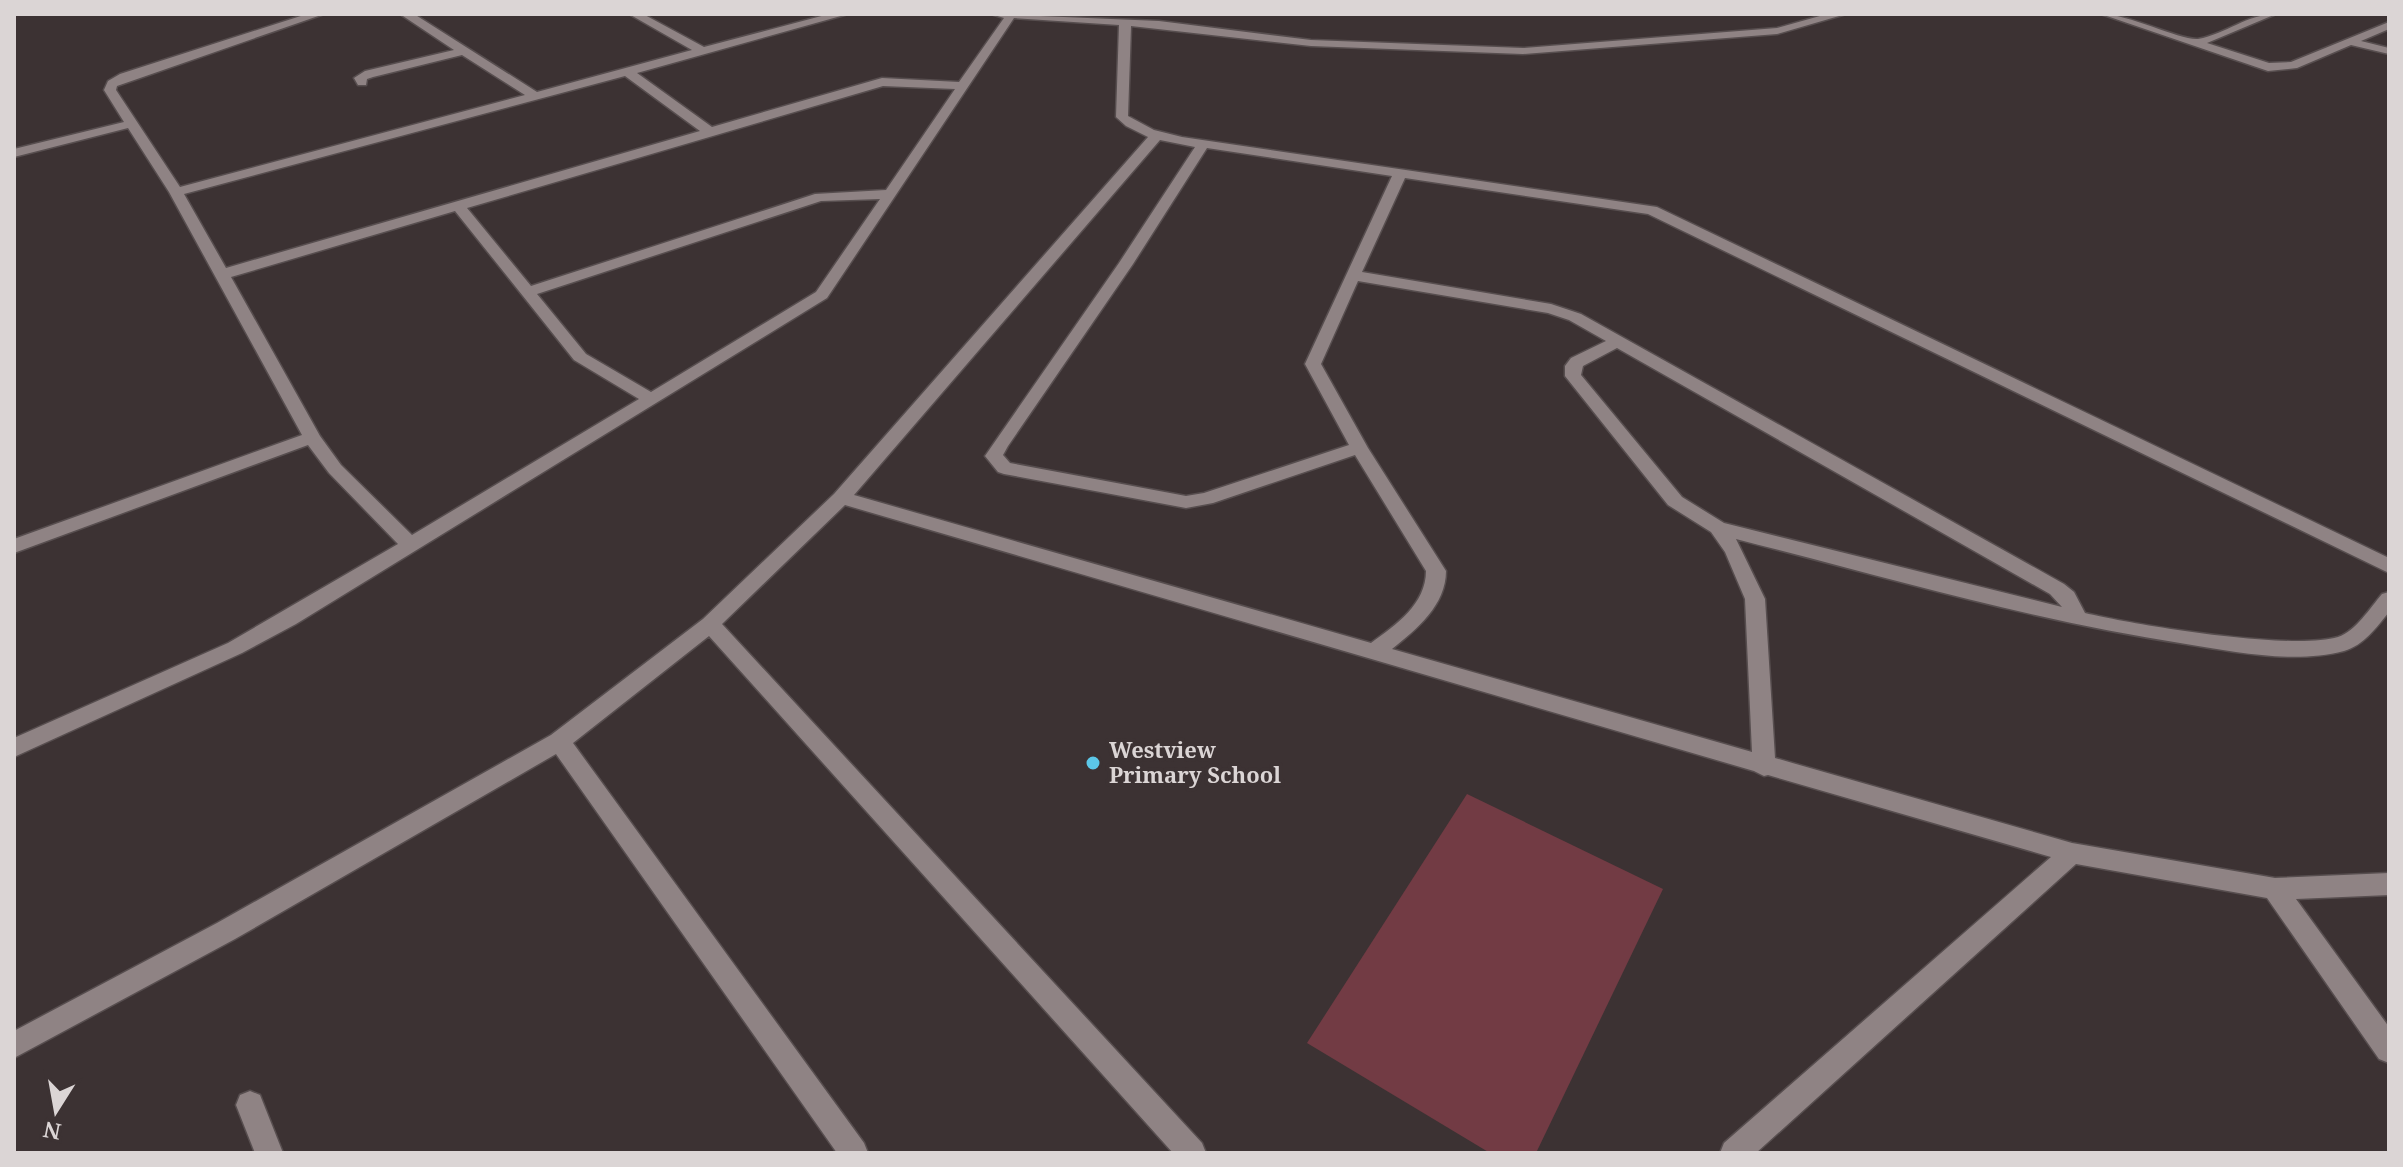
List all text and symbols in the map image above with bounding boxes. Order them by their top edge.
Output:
place label: Westview Primary School [1109,734,1281,789]
marker: Westview Primary School [1084,754,1102,772]
north arrow [16,1071,96,1151]
text: N [41,1115,63,1148]

